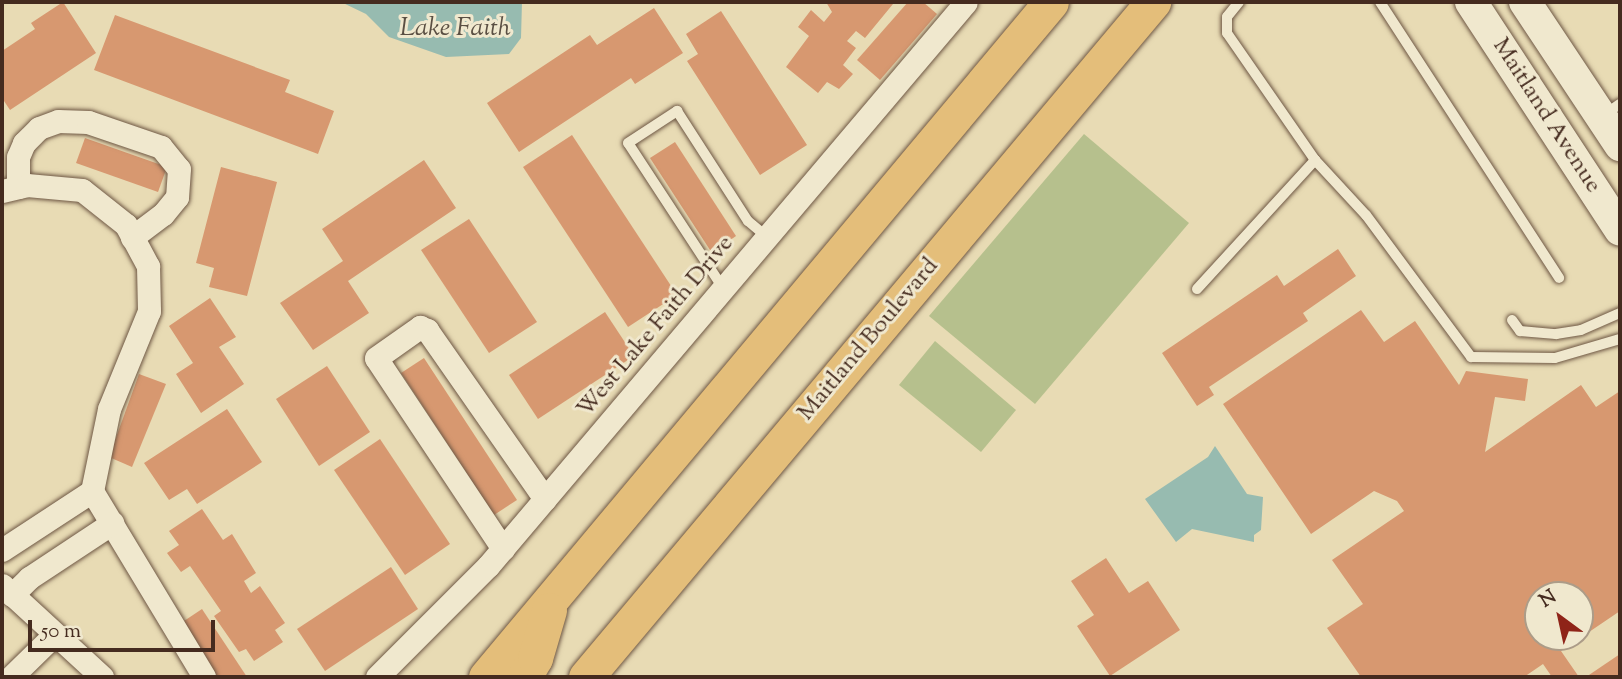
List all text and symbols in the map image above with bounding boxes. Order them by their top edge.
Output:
water label: Lake Faith [399,13,511,45]
street label: Maitland Avenue [1485,33,1607,199]
street label: West Lake Faith Drive [572,230,740,424]
street label: Maitland Boulevard [793,253,945,427]
north arrow [1524,581,1594,651]
text: N [1535,584,1562,615]
scale bar [32,606,219,650]
text: 50 m [41,617,81,647]

